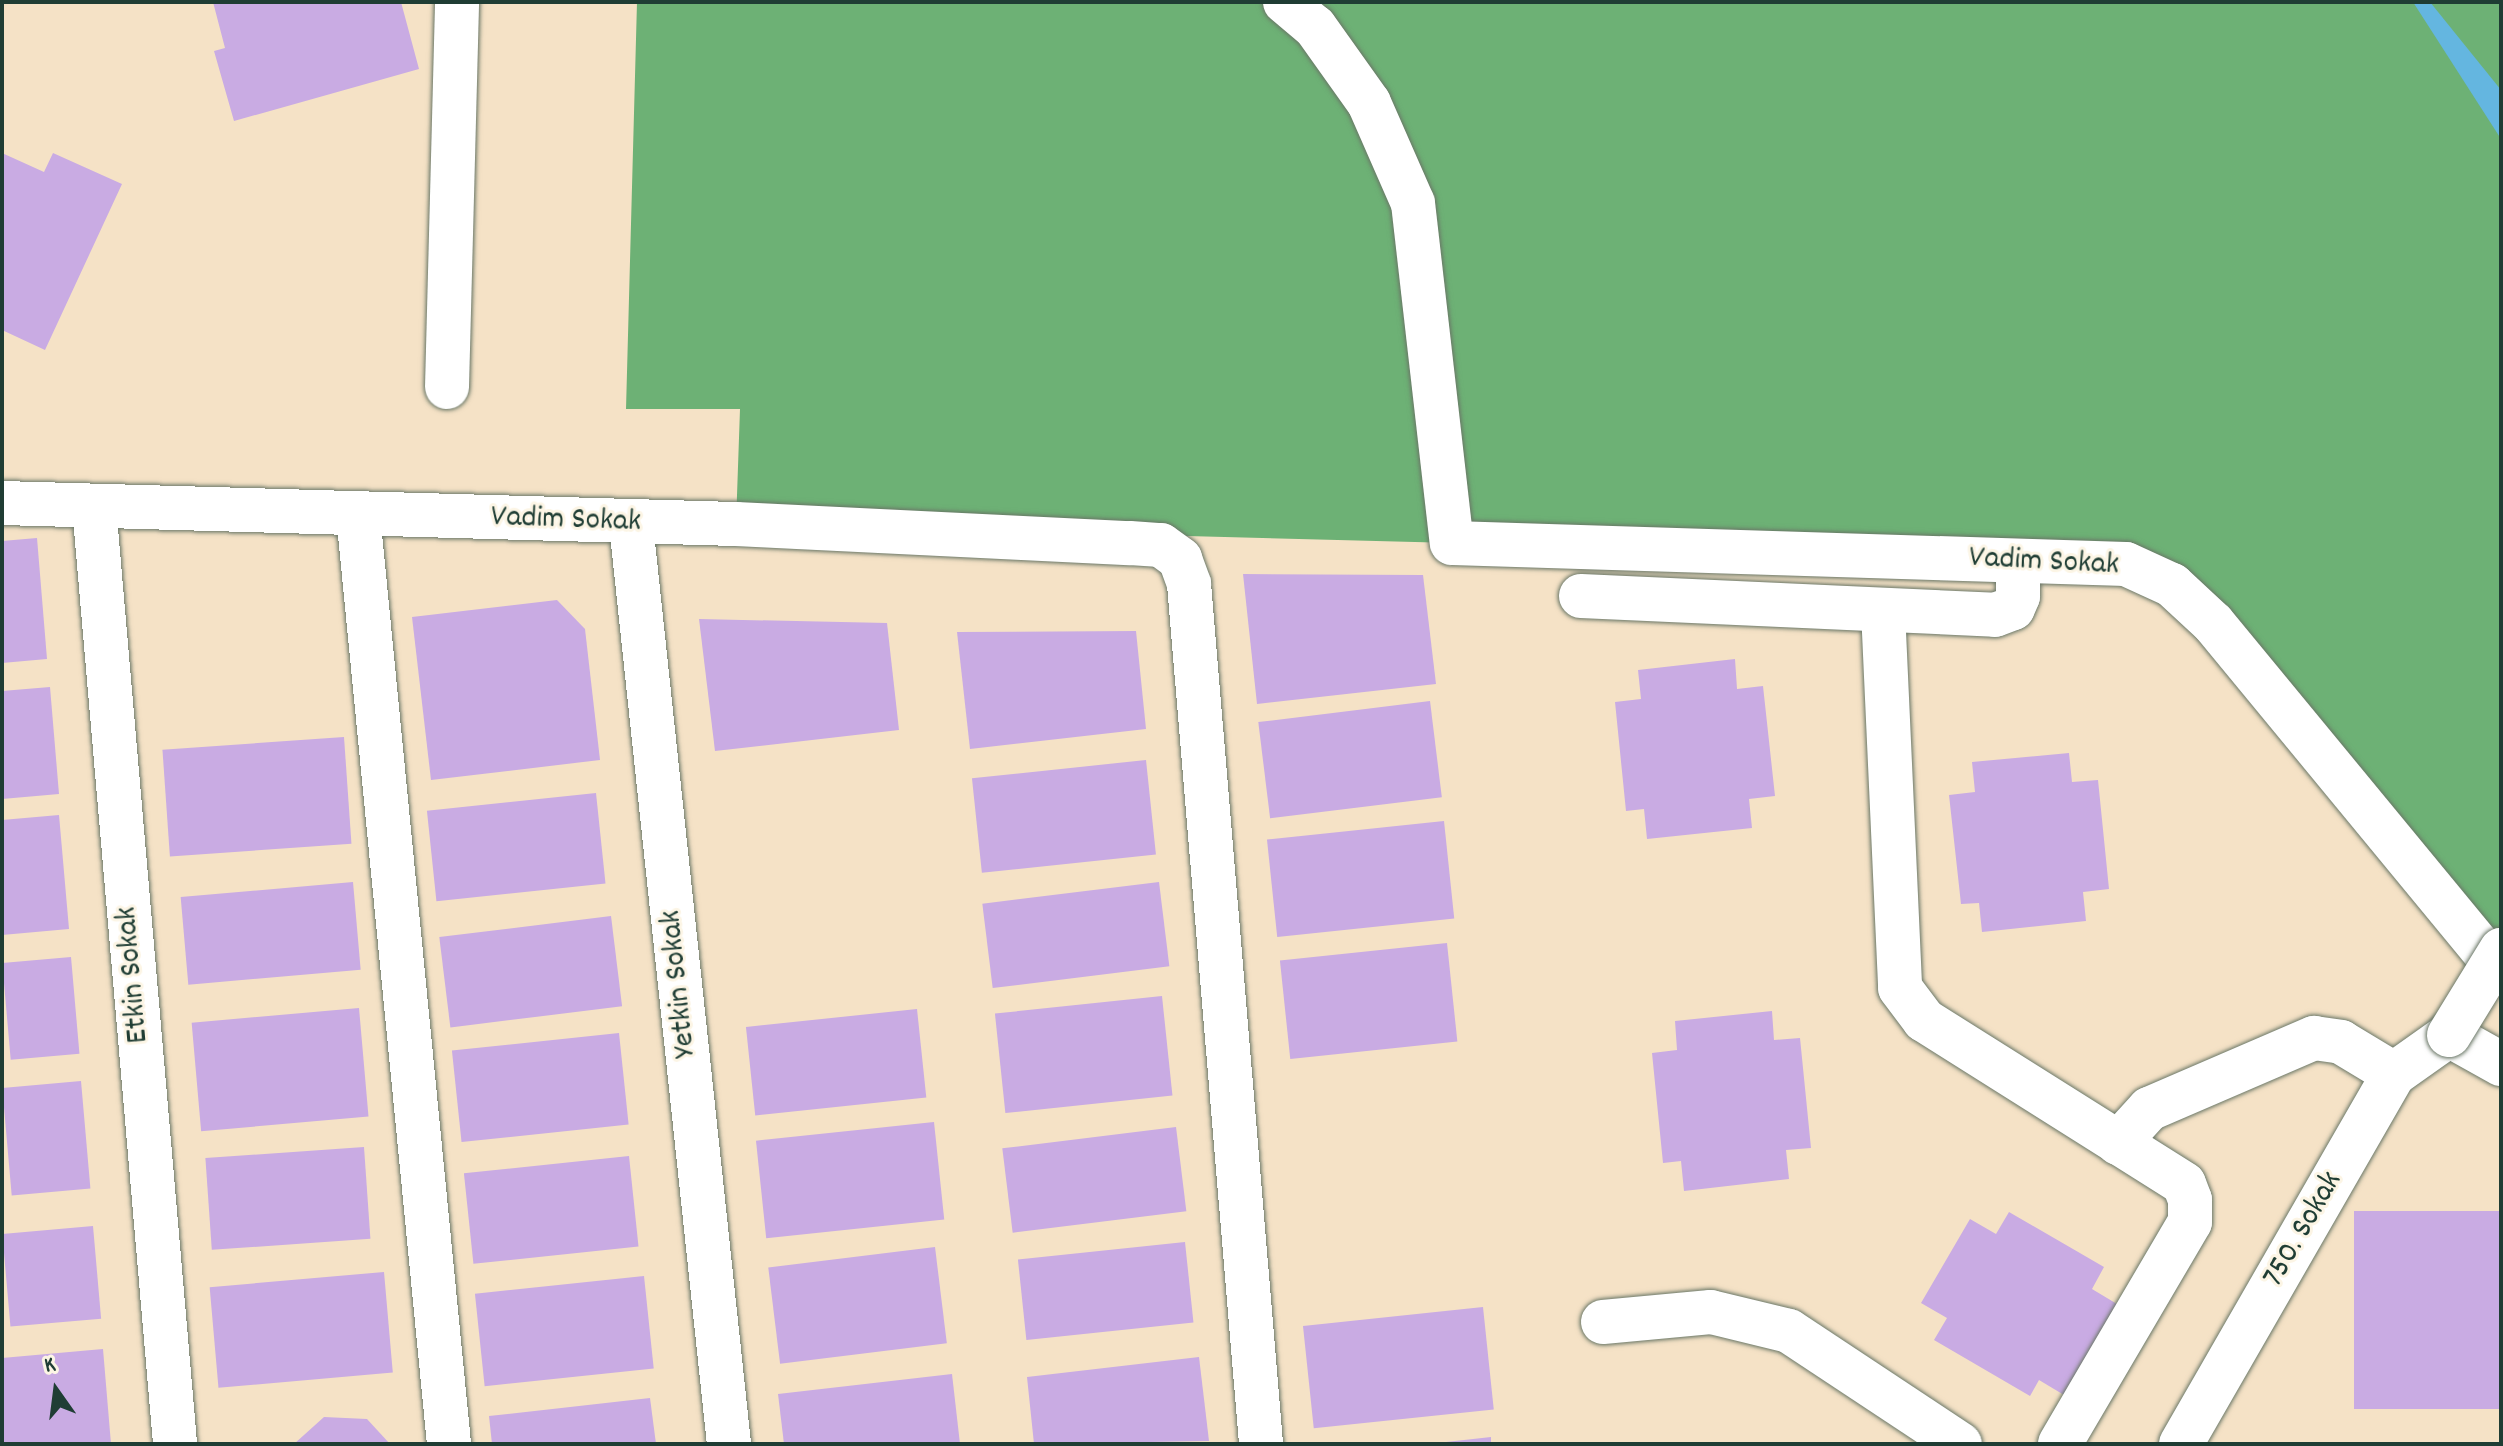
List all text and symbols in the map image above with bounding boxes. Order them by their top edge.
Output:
street label: Vadim Sokak [490,499,642,543]
street label: Vadim Sokak [1968,540,2120,586]
street label: Etkin Sokak [109,905,159,1045]
street label: Yetkin Sokak [653,908,707,1060]
street label: 750. Sokak [2256,1166,2352,1294]
north arrow [16,1350,96,1430]
text: K [41,1350,59,1382]

